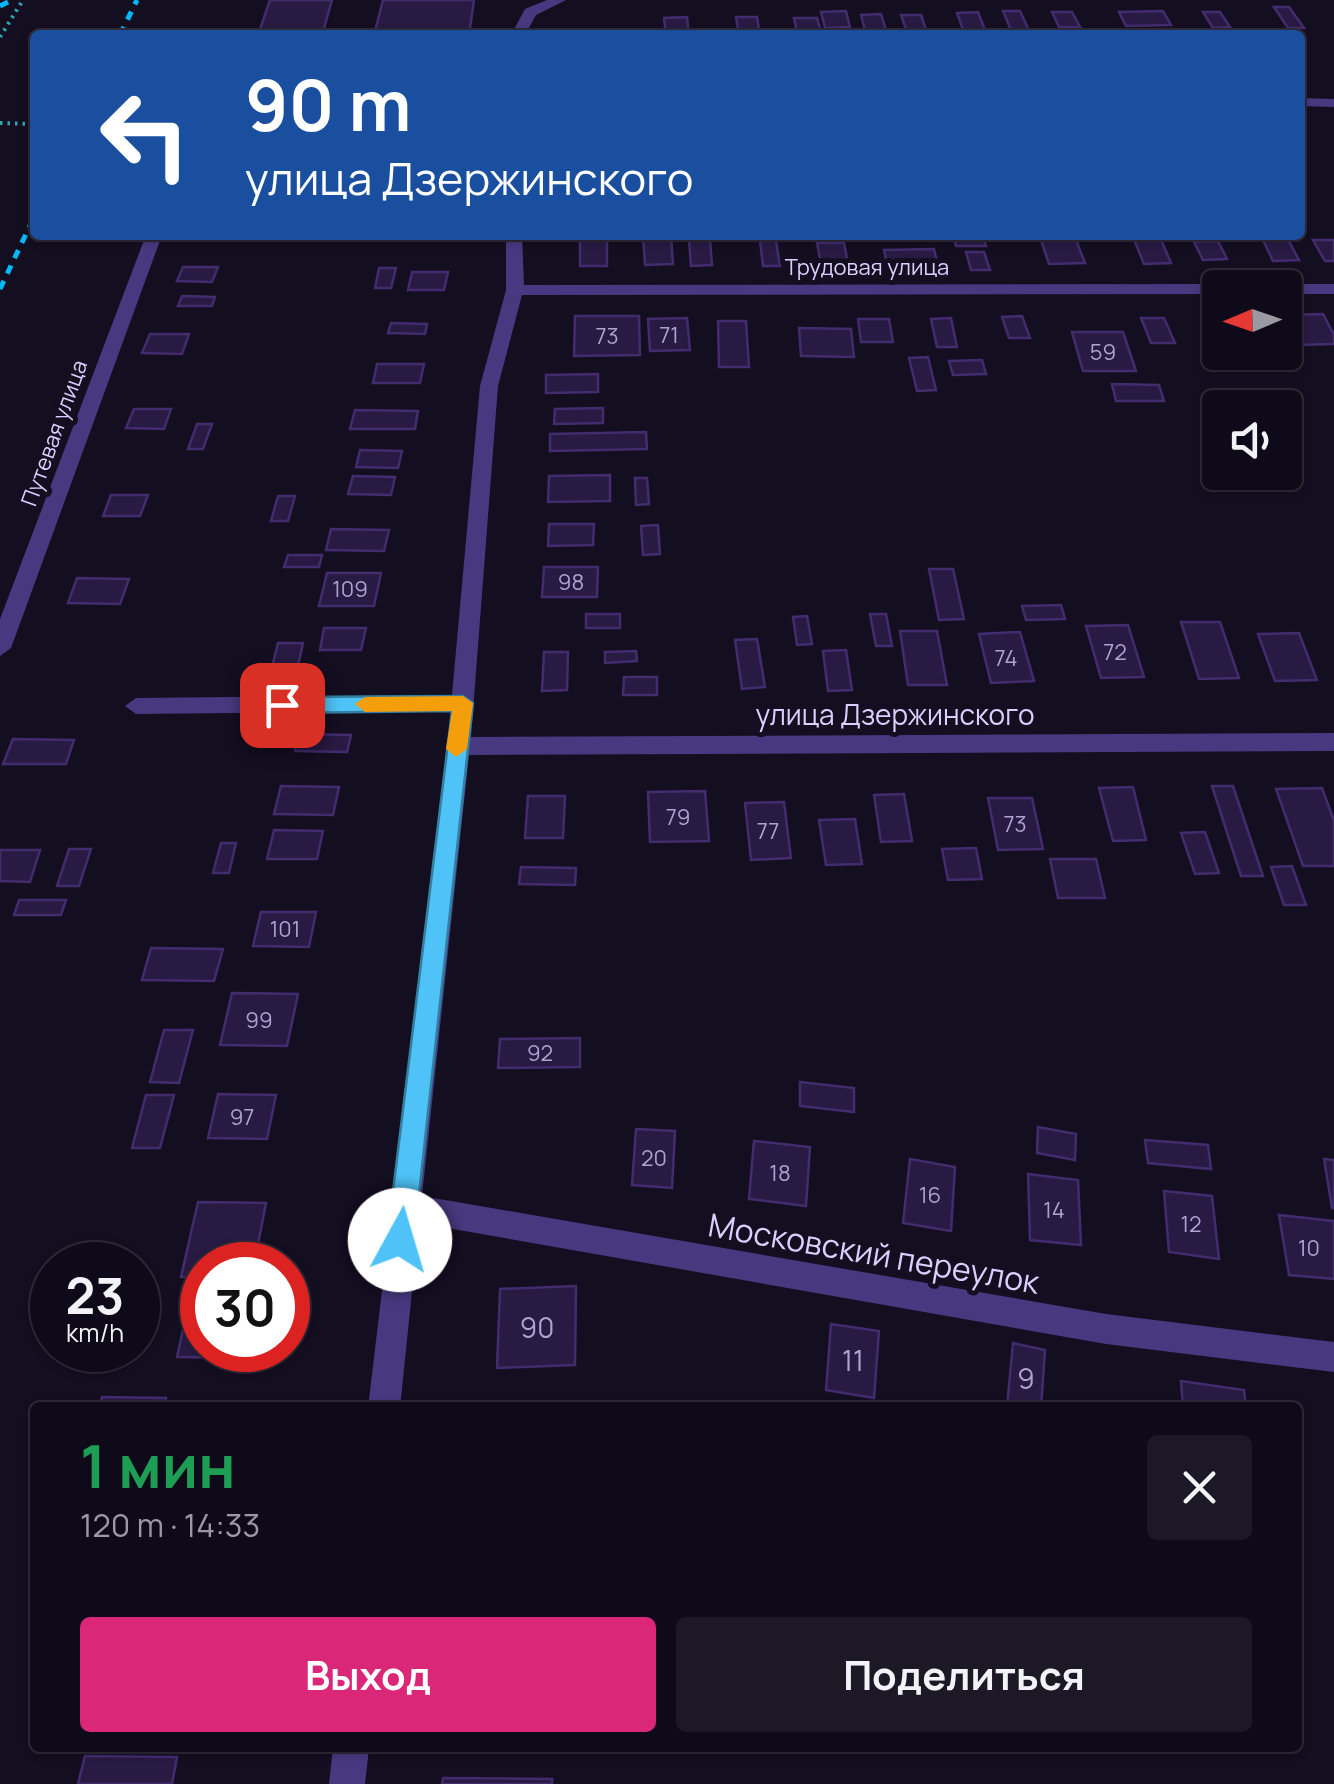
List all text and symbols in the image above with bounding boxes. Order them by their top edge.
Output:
text: 90 m [245,56,412,152]
icon: left [80,70,210,200]
text: улица Дзержинского [245,147,693,209]
street label: Трудовая улица [785,252,949,282]
north arrow [1202,270,1302,370]
map controls [1202,270,1302,490]
house number: 71 [659,320,679,350]
house number: 73 [595,321,619,351]
house number: 59 [1090,337,1116,367]
street label: Путевая улица [14,356,94,510]
button: sound [1202,390,1302,490]
house number: 98 [558,567,584,597]
house number: 109 [332,574,368,604]
house number: 72 [1103,637,1127,667]
house number: 74 [994,643,1018,673]
pin [240,663,325,748]
icon: arrive [255,678,310,733]
street label: улица Дзержинского [756,695,1034,733]
house number: 79 [666,802,690,832]
house number: 73 [1003,809,1027,839]
house number: 77 [757,816,779,846]
house number: 101 [270,914,300,944]
house number: 99 [245,1005,273,1035]
house number: 92 [527,1038,553,1068]
house number: 97 [230,1102,254,1132]
house number: 20 [641,1143,667,1173]
house number: 18 [769,1158,791,1188]
house number: 16 [919,1180,941,1210]
position arrow [348,1188,452,1292]
house number: 14 [1043,1195,1065,1225]
street label: Московский переулок [705,1202,1044,1304]
house number: 12 [1180,1209,1202,1239]
house number: 10 [1298,1233,1320,1263]
speed limit sign: 30 [180,1242,310,1372]
text: 23 [66,1261,124,1329]
house number: 90 [520,1308,554,1346]
text: km/h [66,1315,124,1350]
house number: 11 [842,1341,864,1379]
house number: 9 [1017,1359,1035,1397]
text: 1 мин [80,1424,236,1506]
button: close [1147,1435,1252,1540]
text: 120 m · 14:33 [80,1503,260,1547]
button: Выход [80,1617,656,1732]
button: Поделиться [676,1617,1252,1732]

